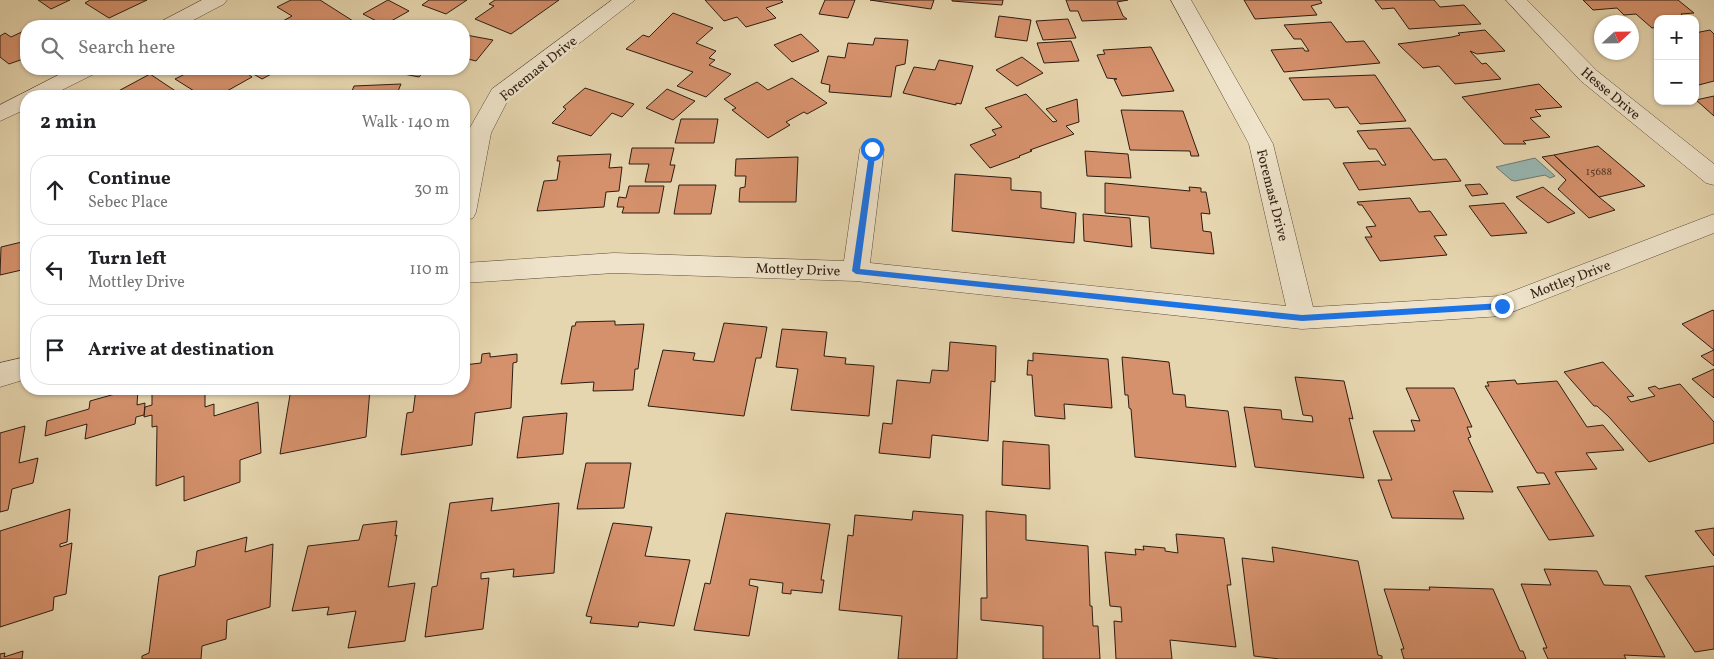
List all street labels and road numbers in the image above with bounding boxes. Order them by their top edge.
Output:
street label: Foremast Drive [496,32,582,106]
street label: Hesse Drive [1576,63,1644,125]
street label: Foremast Drive [1251,147,1292,244]
street label: Mottley Drive [1528,256,1614,304]
street label: Mottley Drive [755,260,841,281]

